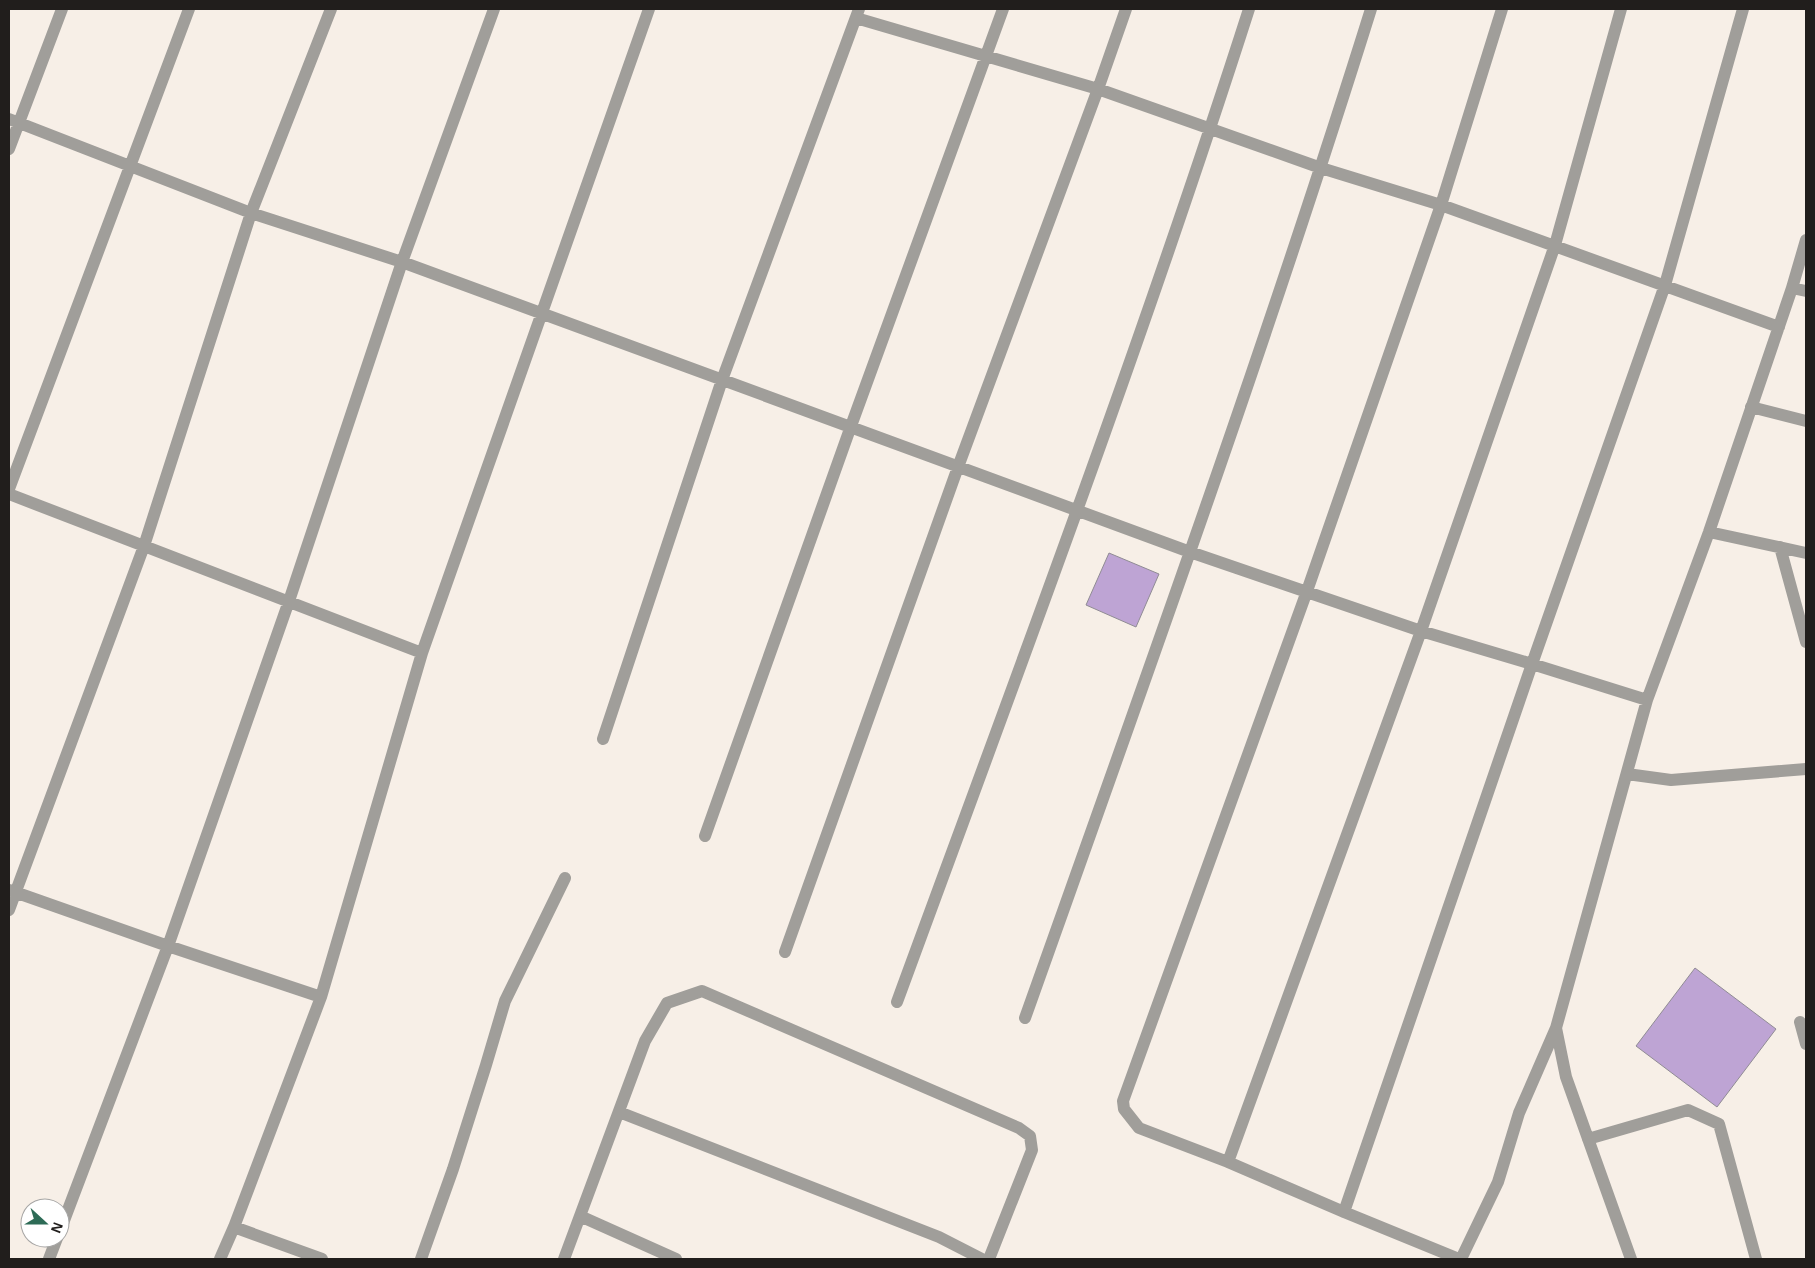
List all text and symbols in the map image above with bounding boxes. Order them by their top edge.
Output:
north arrow [20,1198,70,1248]
text: N [48,1220,66,1235]

